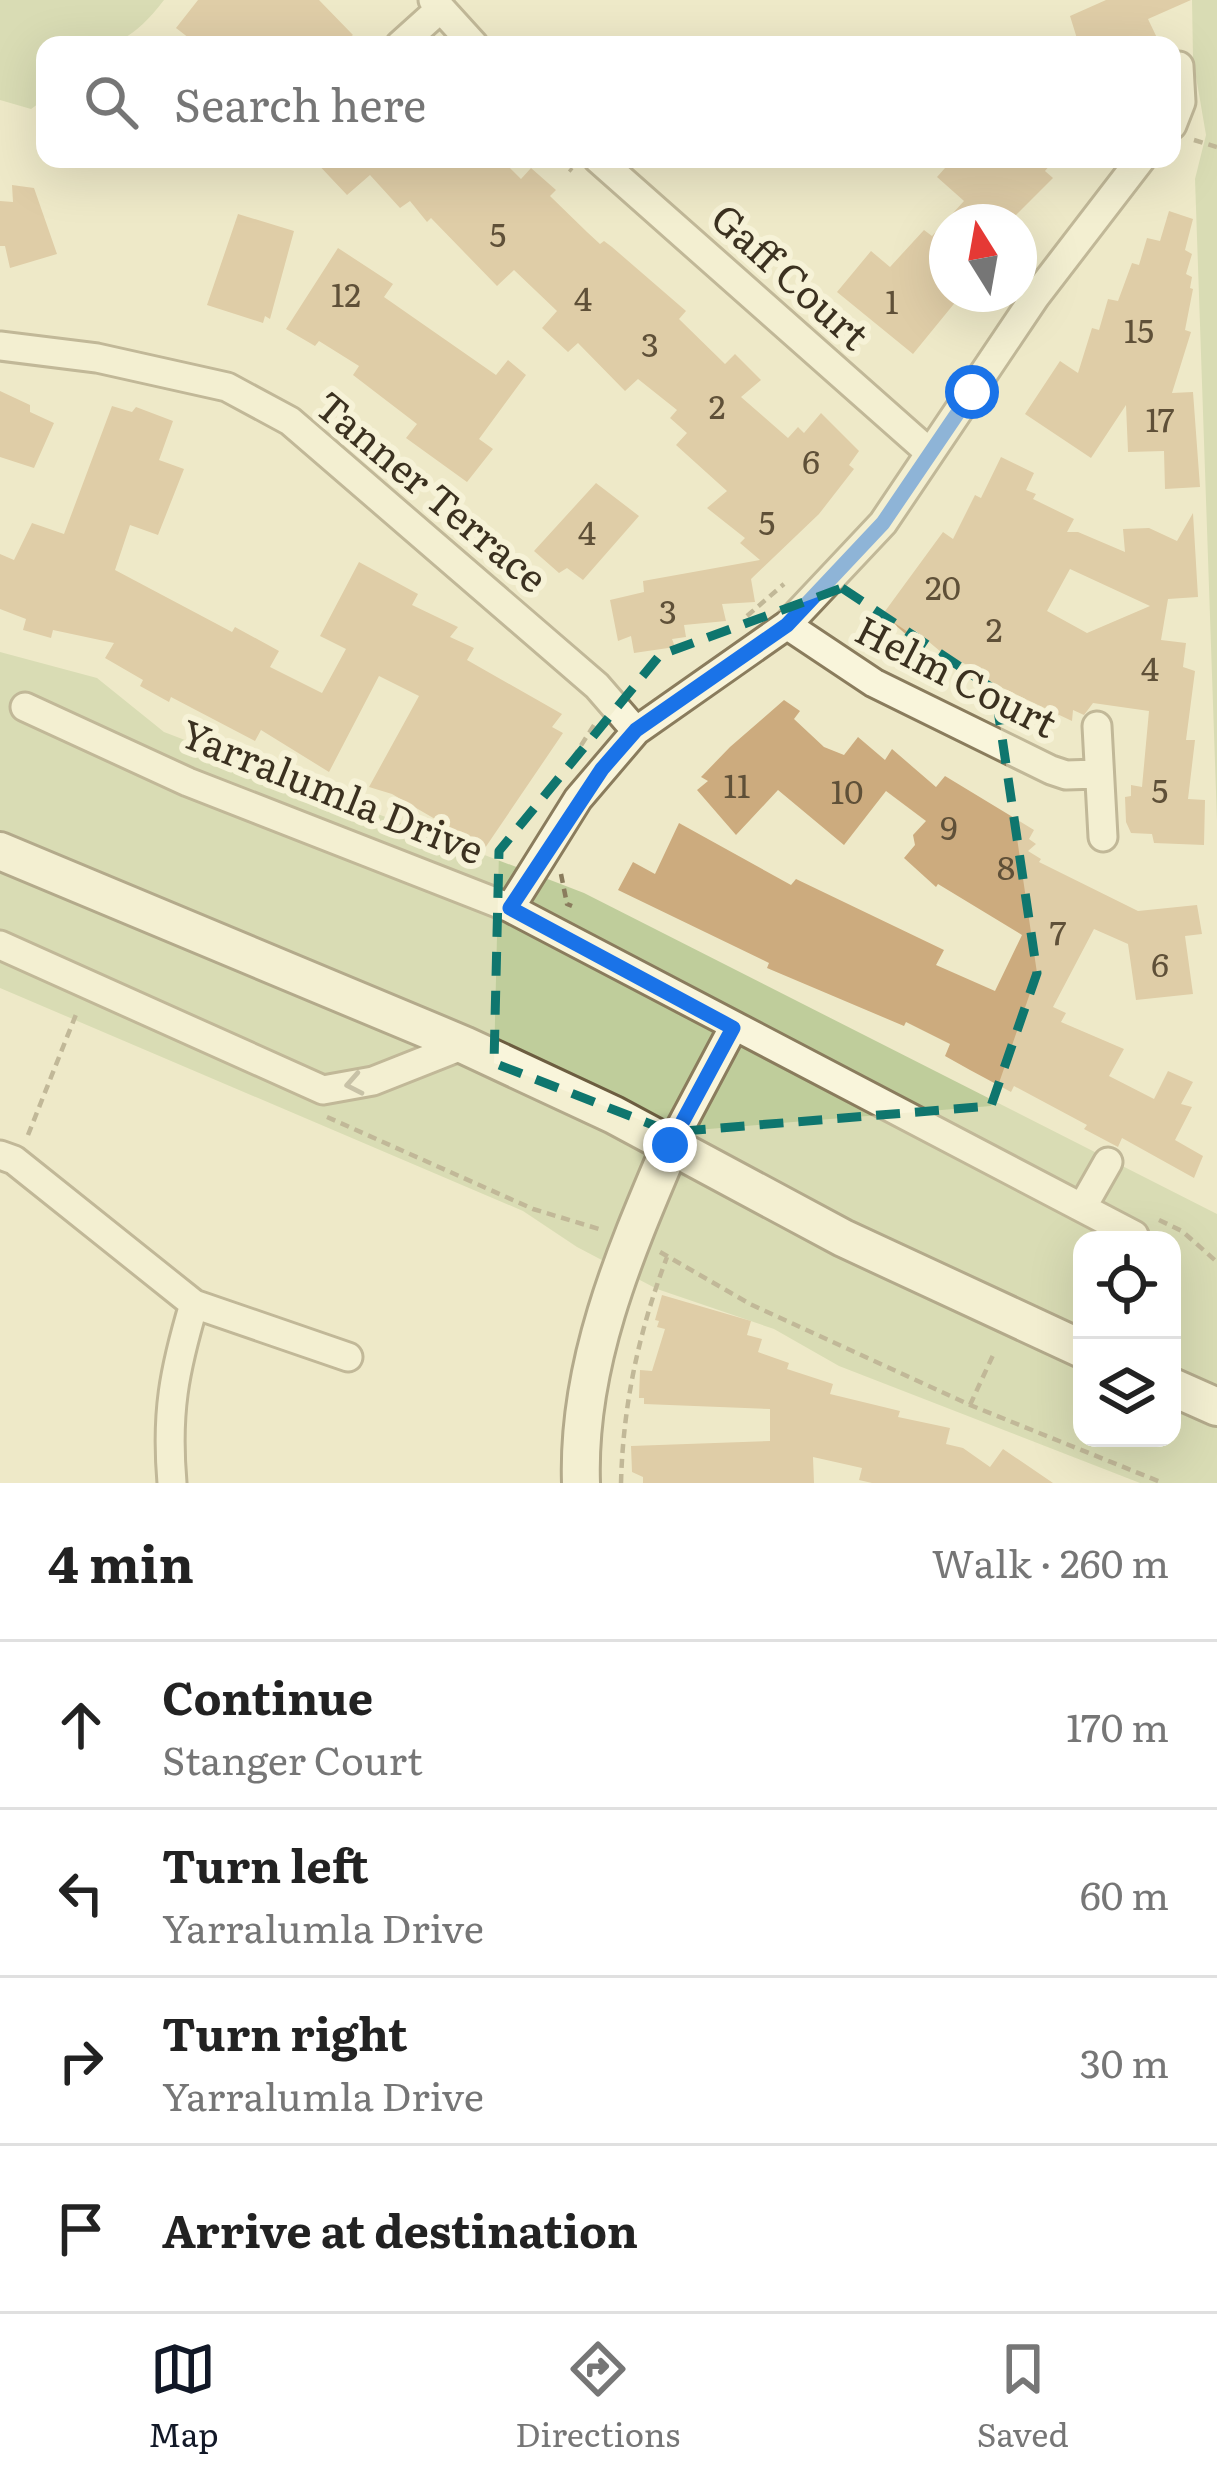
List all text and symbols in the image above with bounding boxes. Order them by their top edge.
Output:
search box [36,36,1181,168]
icon: search [78,69,144,135]
text: Search here [174,69,426,136]
street label: Gaff Court [700,188,884,362]
north arrow [929,204,1037,312]
house number: 5 [490,208,506,257]
house number: 12 [331,268,361,317]
house number: 4 [574,272,592,321]
house number: 1 [885,275,899,324]
house number: 15 [1124,304,1154,353]
house number: 3 [641,318,659,367]
route start [945,365,999,419]
street label: Tanner Terrace [304,375,561,604]
house number: 2 [709,380,725,429]
house number: 17 [1145,393,1175,442]
house number: 6 [802,435,820,484]
house number: 5 [759,496,775,545]
house number: 4 [578,506,596,555]
house number: 20 [925,561,961,610]
house number: 3 [659,585,677,634]
street label: Helm Court [846,599,1068,750]
house number: 2 [986,603,1002,652]
house number: 4 [1141,642,1159,691]
street label: Yarralumla Drive [173,702,493,876]
house number: 11 [724,759,750,808]
house number: 5 [1152,764,1168,813]
house number: 10 [831,765,863,814]
house number: 9 [940,801,958,850]
house number: 8 [997,841,1015,890]
house number: 7 [1050,906,1067,955]
house number: 6 [1151,938,1169,987]
one-way arrow [345,1070,365,1096]
route end [643,1118,697,1172]
map controls [1073,1231,1181,1447]
button: locate [1073,1231,1181,1339]
button: layers [1073,1339,1181,1447]
text: 4 min [48,1523,194,1599]
text: Walk · 260 m [932,1532,1169,1590]
text: Continue [162,1662,373,1729]
icon: ahead [48,1692,114,1758]
text: 170 m [1066,1696,1169,1754]
text: Stanger Court [162,1729,423,1787]
text: Turn left [162,1830,369,1897]
icon: left [48,1860,114,1926]
text: 60 m [1080,1864,1169,1922]
text: Yarralumla Drive [162,1897,484,1955]
text: Turn right [162,1998,408,2065]
icon: right [48,2028,114,2094]
text: 30 m [1080,2032,1169,2090]
text: Yarralumla Drive [162,2065,484,2123]
text: Arrive at destination [162,2195,638,2262]
icon: arrive [48,2196,114,2262]
tab: Map [148,2336,219,2457]
tab: Directions [515,2336,680,2457]
tab: Saved [977,2336,1069,2457]

